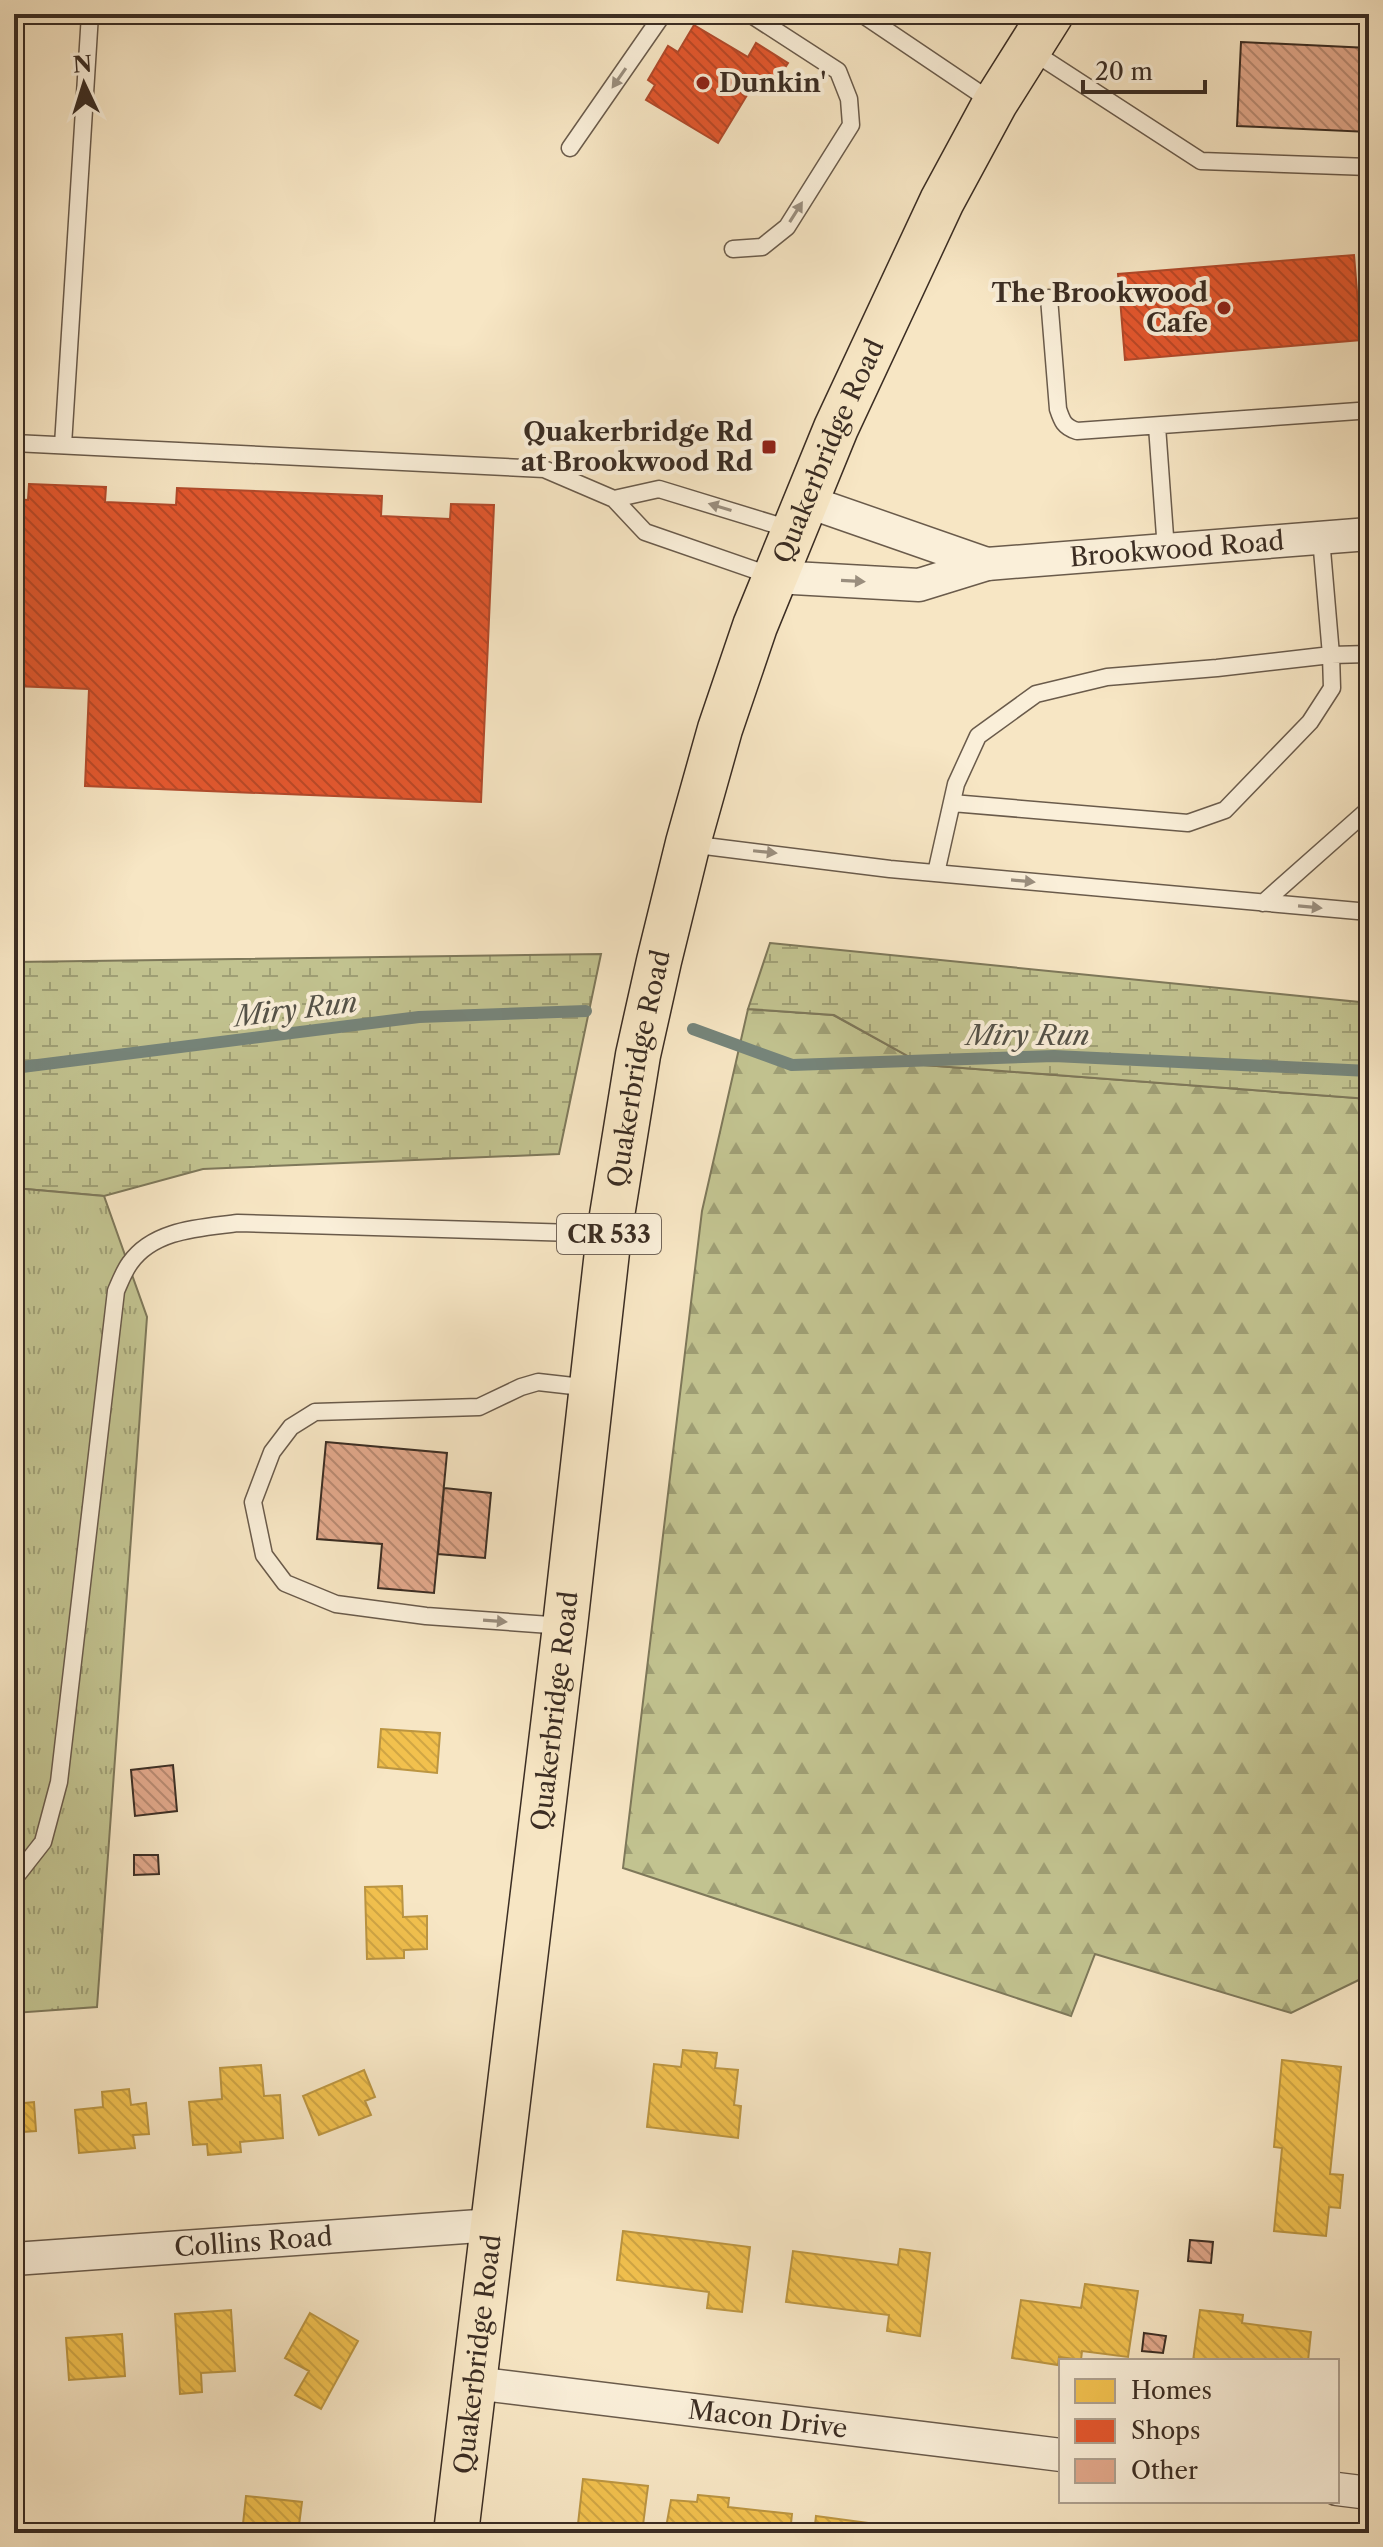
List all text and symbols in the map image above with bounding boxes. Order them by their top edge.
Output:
north arrow [44,44,124,124]
scale bar [1083,44,1205,94]
text: N [72,50,93,79]
text: 20 m [1095,57,1153,86]
place label: Dunkin' [719,67,826,99]
one-way arrow [612,68,627,89]
marker: Dunkin' [694,74,712,92]
one-way arrow [788,201,802,223]
place label: The Brookwood Cafe [992,277,1208,339]
marker: The Brookwood Cafe [1215,299,1233,317]
street label: Quakerbridge Road [766,334,891,568]
place label: Quakerbridge Rd at Brookwood Rd [521,416,753,478]
marker: Quakerbridge Rd at Brookwood Rd [760,438,778,456]
one-way arrow [708,500,732,513]
street label: Brookwood Road [1069,525,1286,573]
one-way arrow [841,575,866,588]
one-way arrow [753,845,778,858]
one-way arrow [1011,874,1036,887]
one-way arrow [1298,901,1323,914]
street label: Quakerbridge Road [601,947,677,1190]
water label: Miry Run [230,985,359,1034]
water label: Miry Run [963,1018,1090,1052]
road number: CR 533 [557,1214,661,1254]
street label: Quakerbridge Road [525,1589,585,1832]
one-way arrow [483,1615,508,1628]
street label: Collins Road [173,2220,334,2264]
street label: Quakerbridge Road [447,2233,508,2476]
legend [1059,2359,1339,2503]
text: Homes [1131,2376,1212,2405]
street label: Macon Drive [686,2393,849,2445]
text: Shops [1131,2416,1200,2445]
text: Other [1131,2456,1198,2485]

